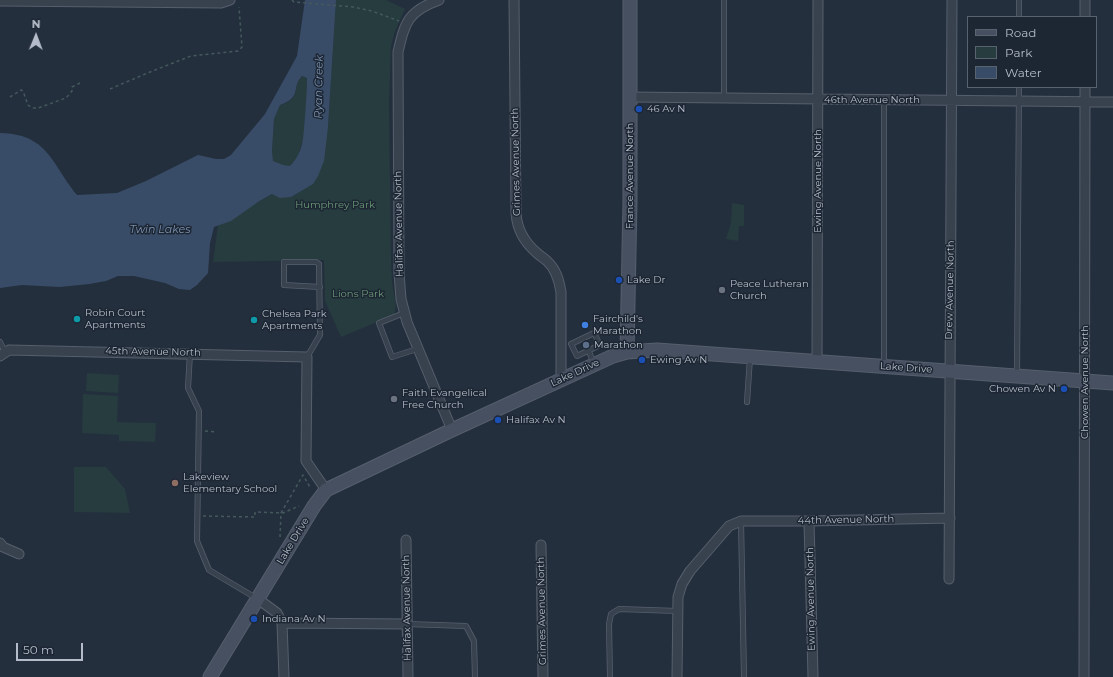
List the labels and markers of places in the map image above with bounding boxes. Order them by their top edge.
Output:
place label: 46 Av N [647,103,685,115]
marker: 46 Av N [634,104,644,114]
place label: Lake Dr [627,274,665,286]
marker: Lake Dr [614,275,624,285]
place label: Peace Lutheran Church [730,278,809,302]
marker: Peace Lutheran Church [717,285,727,295]
place label: Robin Court Apartments [85,307,145,330]
place label: Chelsea Park Apartments [262,308,327,332]
place label: Fairchild's Marathon [593,313,643,336]
marker: Robin Court Apartments [72,314,82,324]
marker: Chelsea Park Apartments [249,315,259,325]
marker: Fairchild's Marathon [580,320,590,330]
place label: Marathon [594,339,643,351]
marker: Marathon [581,340,591,350]
place label: Ewing Av N [650,354,707,366]
marker: Ewing Av N [637,355,647,365]
place label: Chowen Av N [989,383,1056,395]
marker: Chowen Av N [1059,384,1069,394]
place label: Faith Evangelical Free Church [402,387,487,410]
marker: Faith Evangelical Free Church [389,394,399,404]
place label: Halifax Av N [506,414,566,426]
marker: Halifax Av N [493,415,503,425]
place label: Lakeview Elementary School [183,471,277,494]
marker: Lakeview Elementary School [170,478,180,488]
place label: Indiana Av N [262,613,326,625]
marker: Indiana Av N [249,614,259,624]

